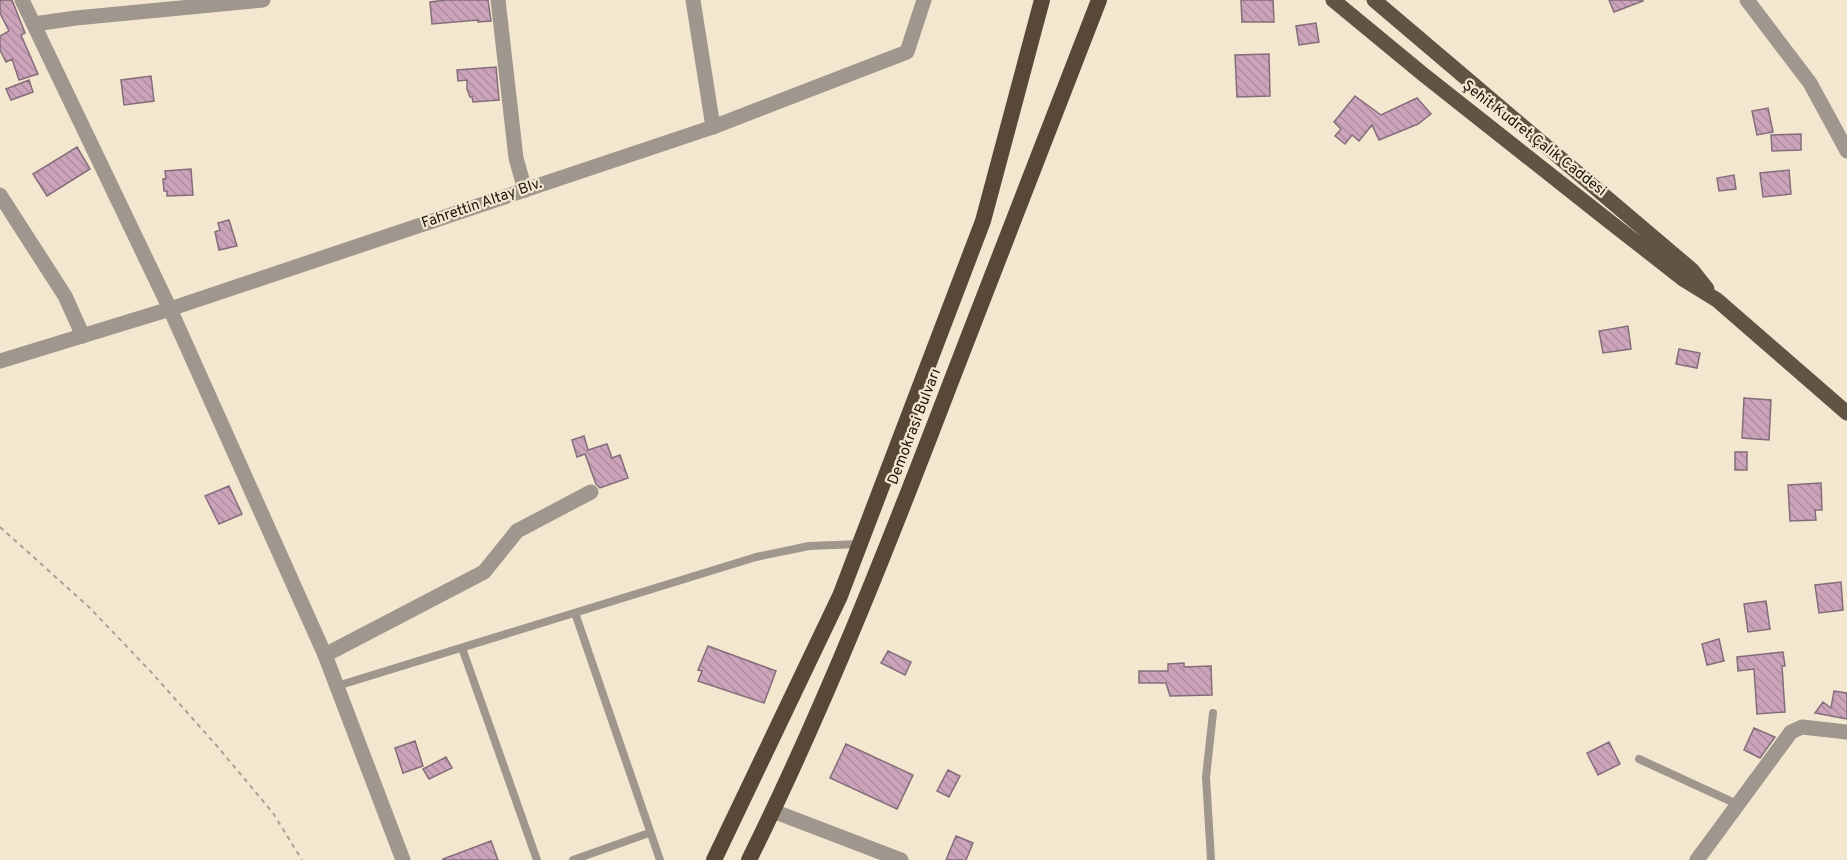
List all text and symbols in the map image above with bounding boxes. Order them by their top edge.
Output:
street label: Şehit Kudret Çalık Caddesi [1458,77,1610,201]
street label: Fahrettin Altay Blv. [419,175,545,233]
street label: Demokrasi Bulvarı [884,366,946,488]

